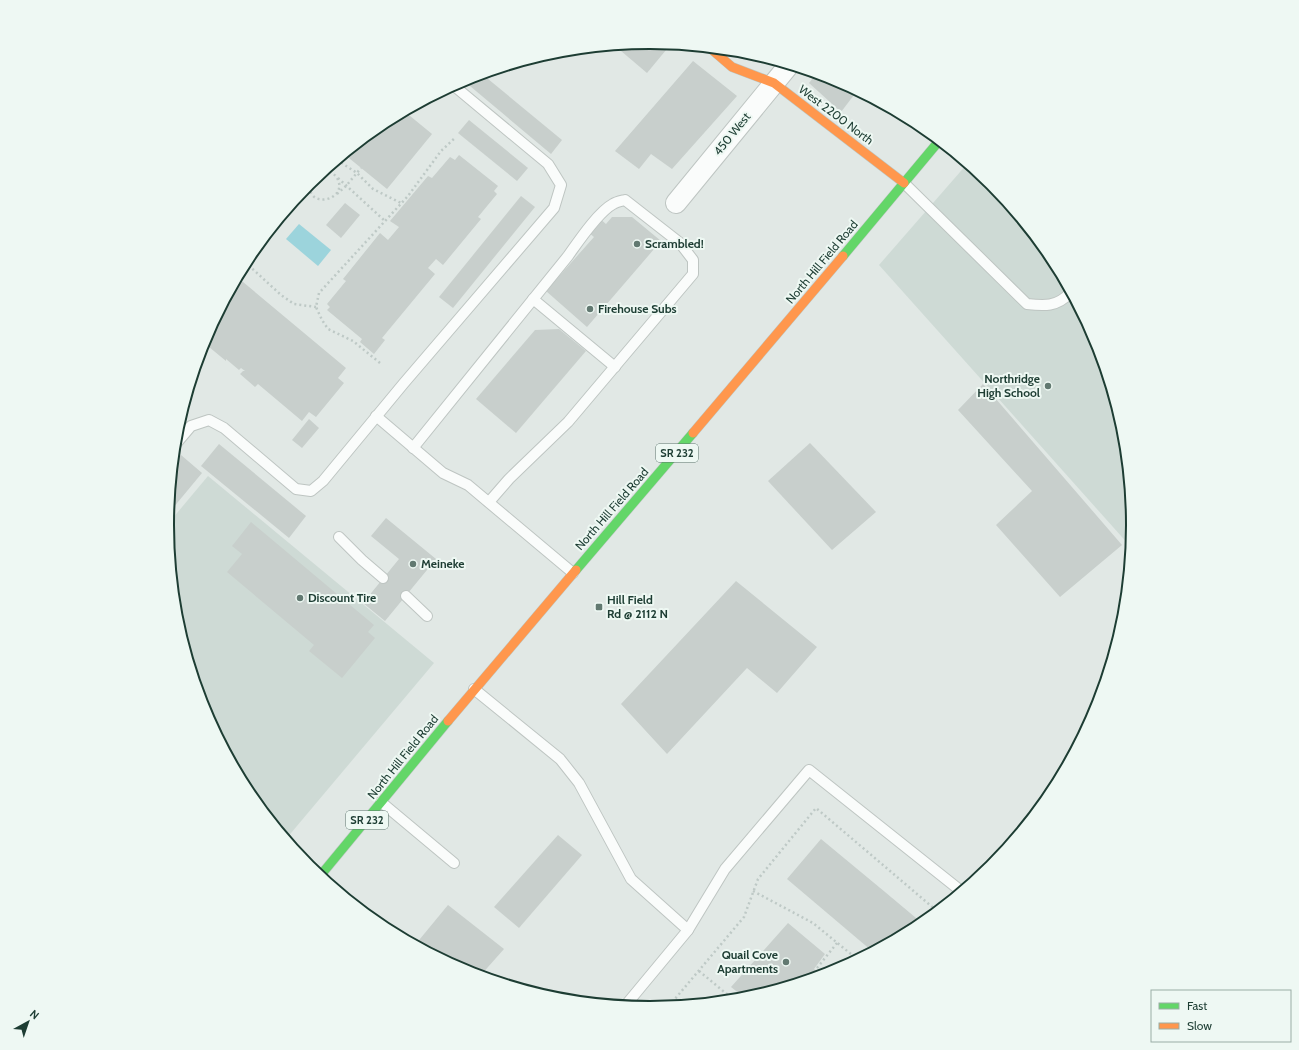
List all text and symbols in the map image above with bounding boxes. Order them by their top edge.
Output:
street label: West 2200 North [796,82,877,148]
street label: 450 West [710,109,753,158]
street label: North Hill Field Road [782,217,861,306]
place label: Scrambled! [645,236,704,251]
marker: Scrambled! [632,239,642,249]
place label: Firehouse Subs [598,301,677,316]
marker: Firehouse Subs [585,304,595,314]
place label: Northridge High School [977,371,1040,400]
marker: Northridge High School [1043,381,1053,391]
road number: SR 232 [656,444,698,462]
street label: North Hill Field Road [572,464,651,553]
place label: Meineke [421,556,464,571]
marker: Meineke [408,559,418,569]
place label: Discount Tire [308,590,376,605]
place label: Hill Field Rd @ 2112 N [607,592,668,621]
marker: Discount Tire [295,593,305,603]
marker: Hill Field Rd @ 2112 N [594,602,604,612]
street label: North Hill Field Road [364,711,441,802]
road number: SR 232 [346,811,388,829]
place label: Quail Cove Apartments [717,947,778,976]
marker: Quail Cove Apartments [781,957,791,967]
legend [1151,990,1291,1042]
text: Fast [1187,998,1207,1013]
north arrow [8,1002,48,1042]
text: N [27,1006,42,1022]
text: Slow [1187,1018,1212,1033]

